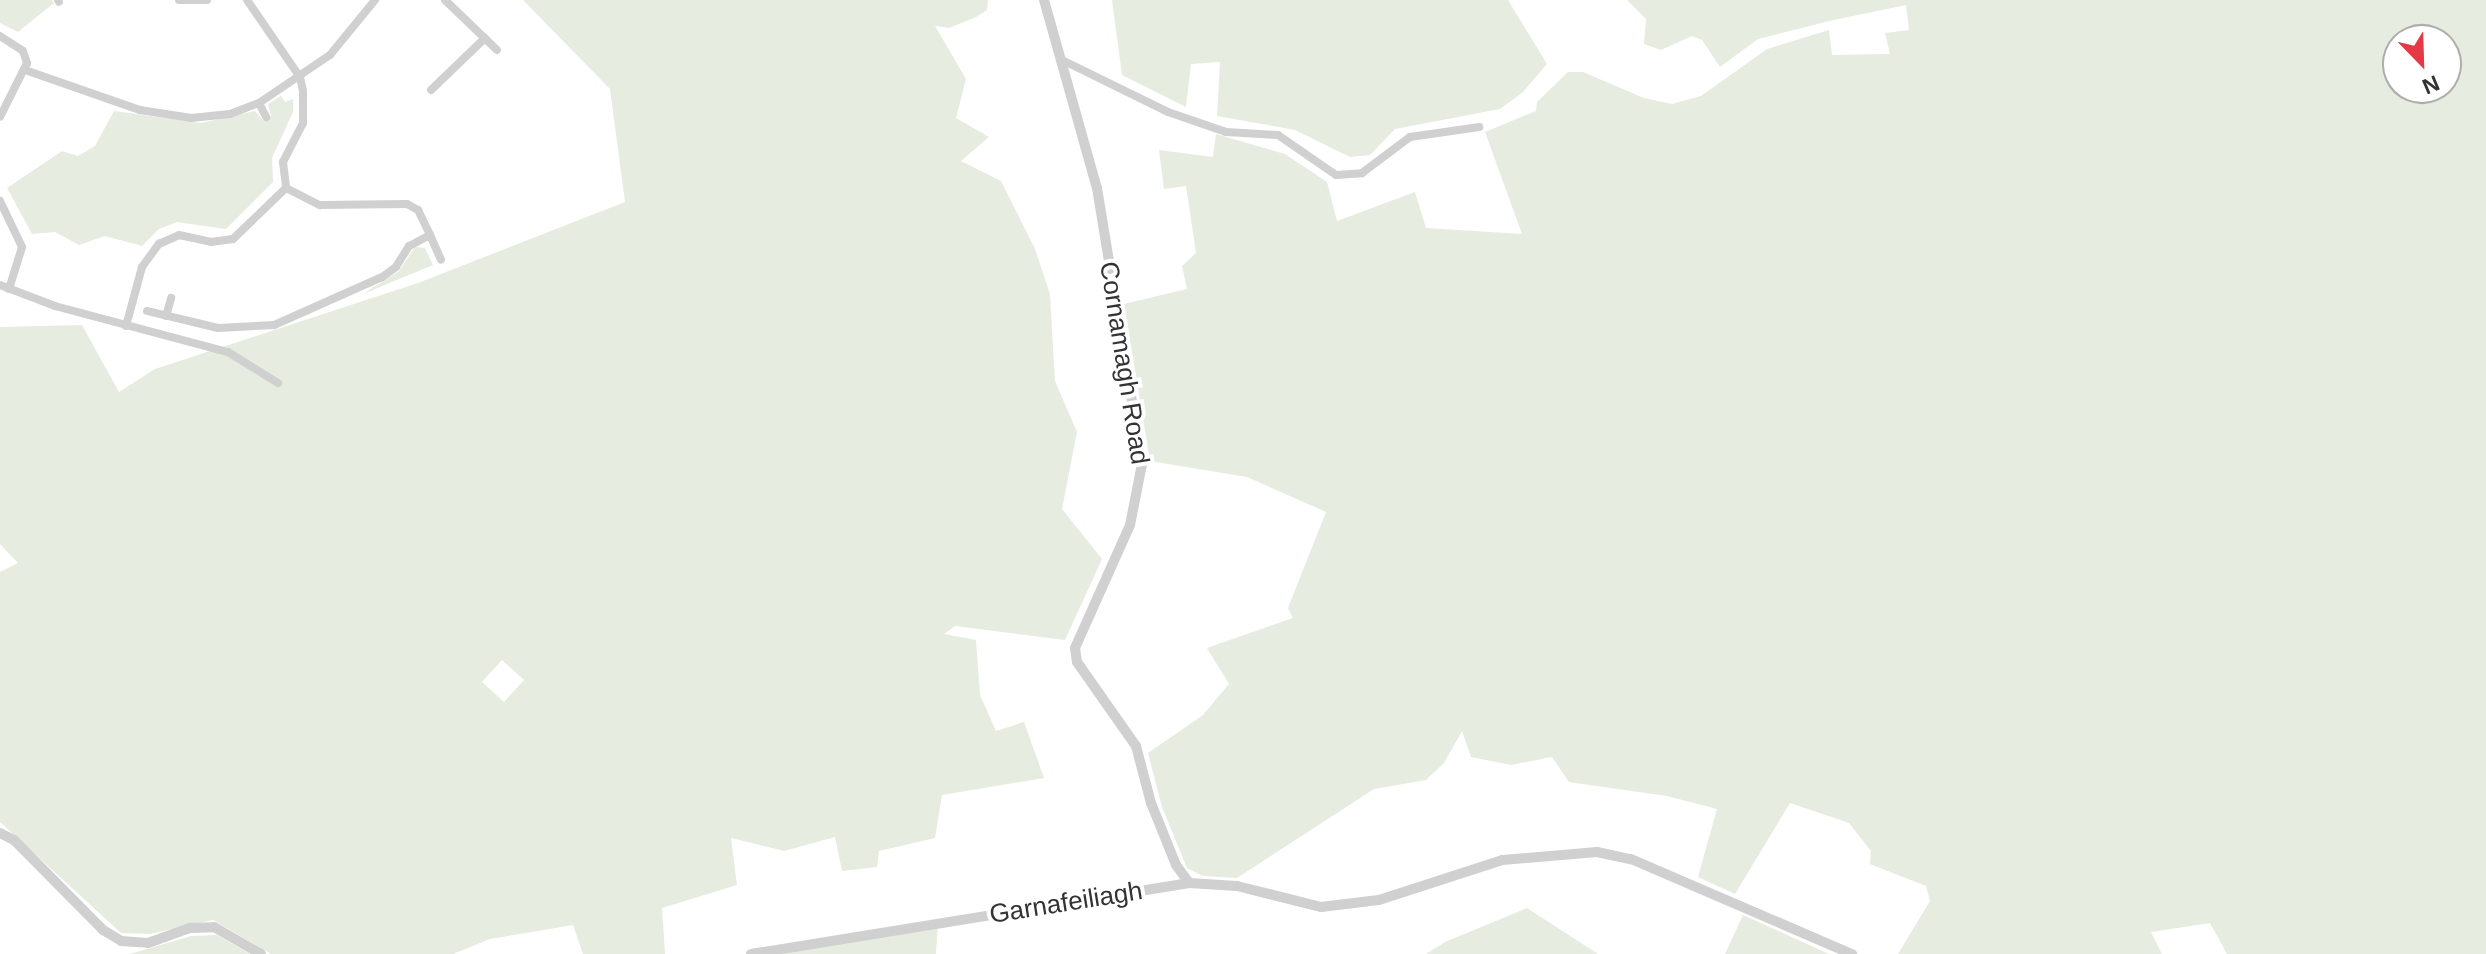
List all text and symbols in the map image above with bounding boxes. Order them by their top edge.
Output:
north arrow [2382,24,2462,104]
text: N [2419,70,2443,99]
street label: Cornamagh Road [1093,259,1155,467]
street label: Garnafeiliagh [987,875,1145,931]

